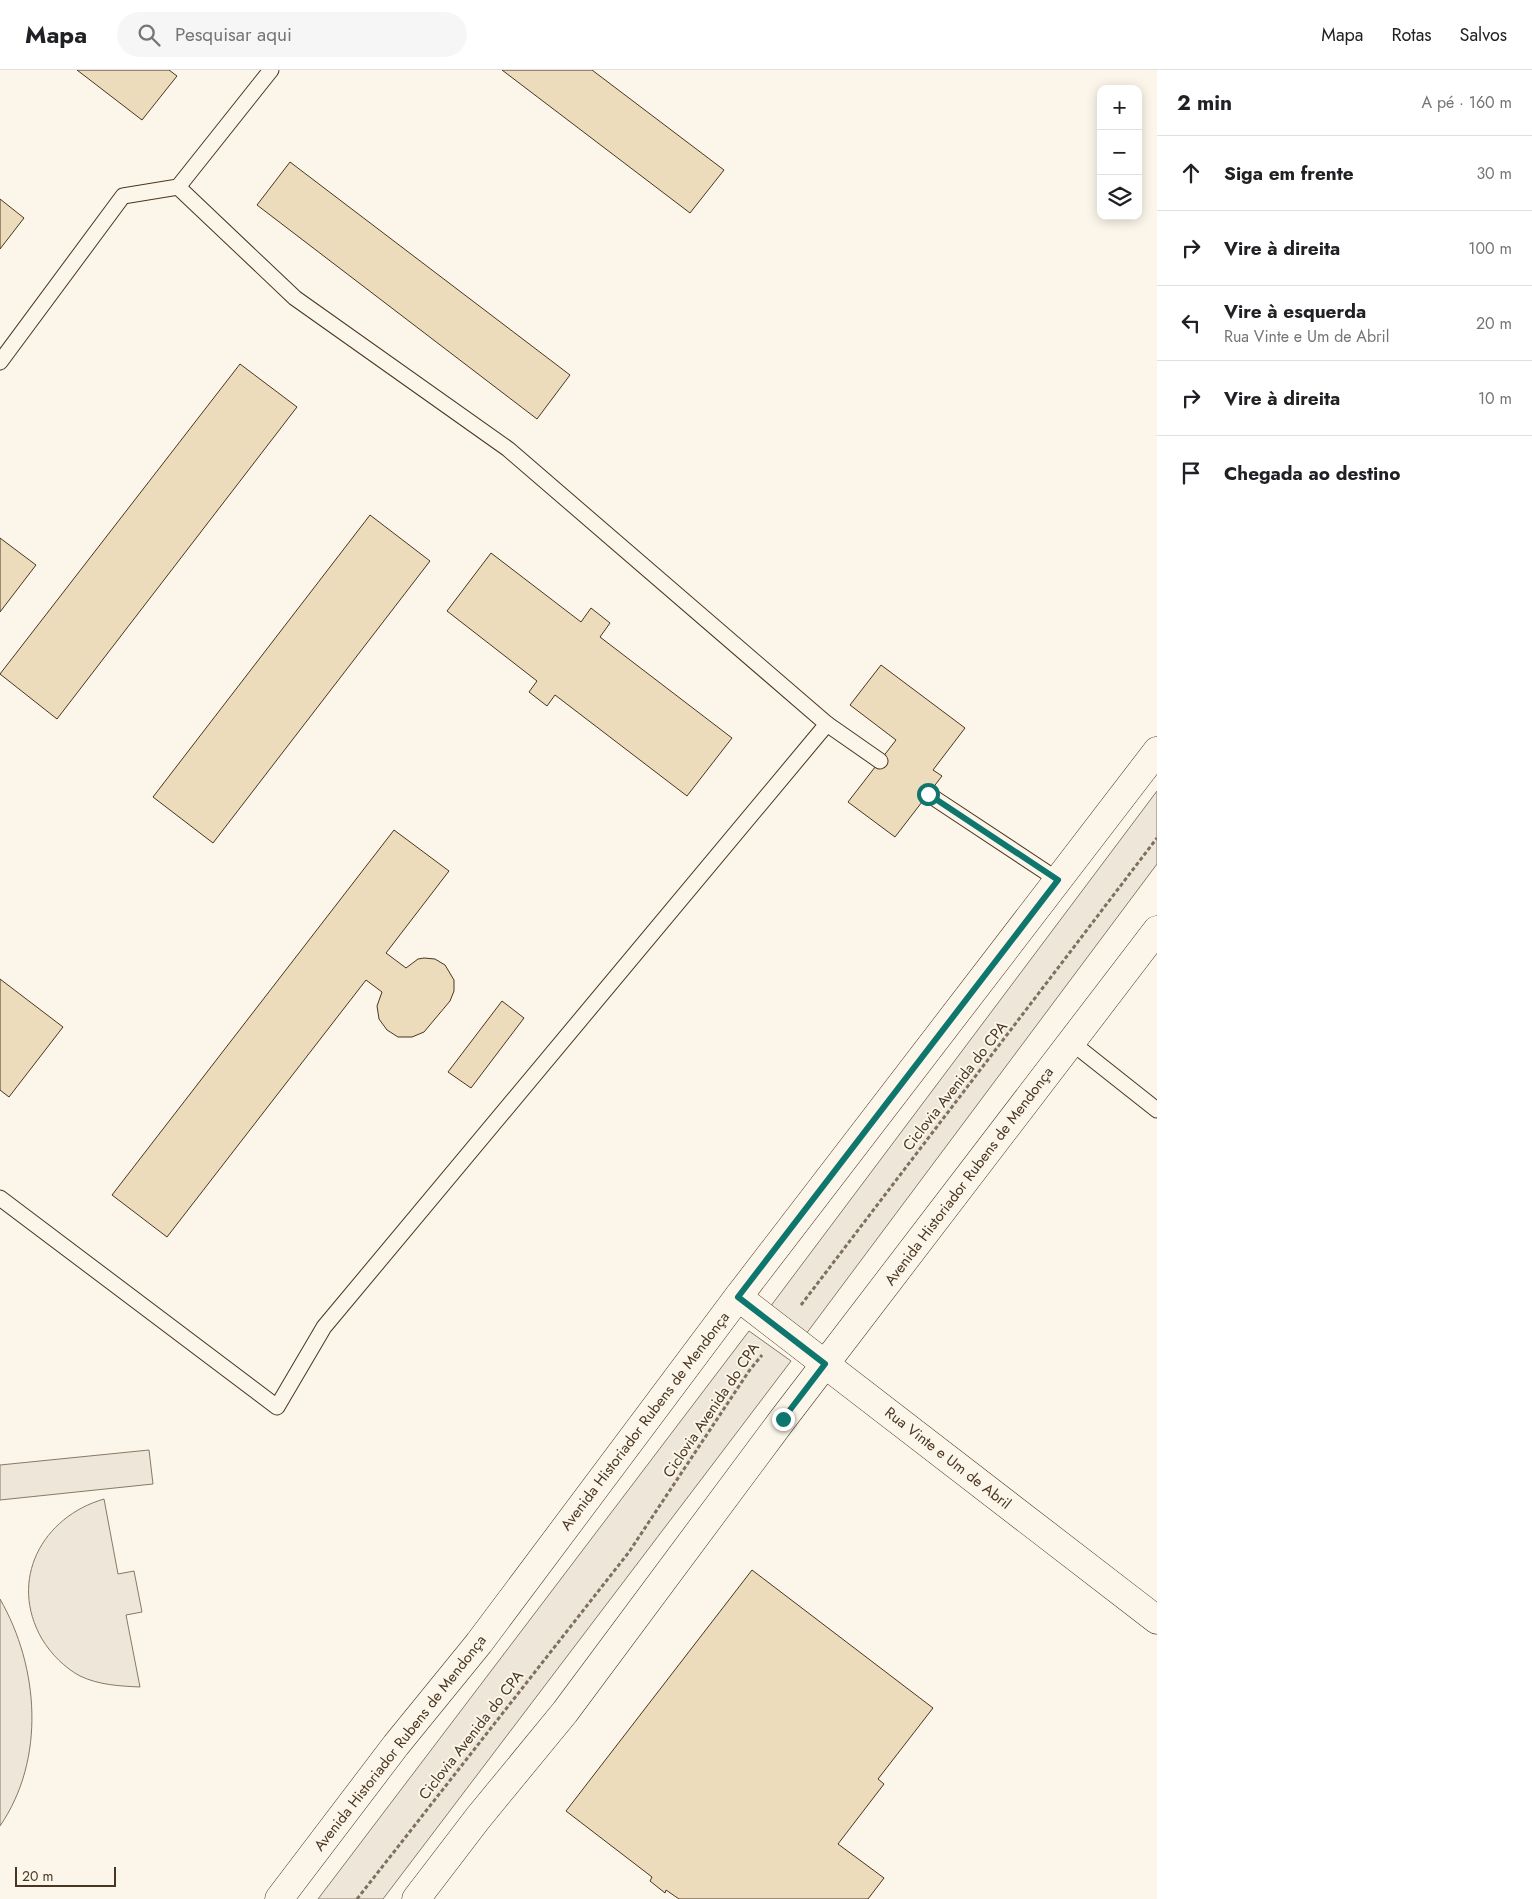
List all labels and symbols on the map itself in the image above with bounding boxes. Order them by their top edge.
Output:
route start [917,783,940,806]
street label: Ciclovia Avenida do CPA [897,1017,1013,1155]
street label: Avenida Historiador Rubens de Mendonça [879,1062,1059,1290]
street label: Avenida Historiador Rubens de Mendonça [555,1307,735,1535]
street label: Ciclovia Avenida do CPA [657,1338,765,1482]
street label: Rua Vinte e Um de Abril [880,1402,1016,1514]
route end [772,1408,795,1431]
street label: Avenida Historiador Rubens de Mendonça [309,1630,491,1856]
street label: Ciclovia Avenida do CPA [413,1666,529,1804]
scale bar [15,1864,116,1887]

